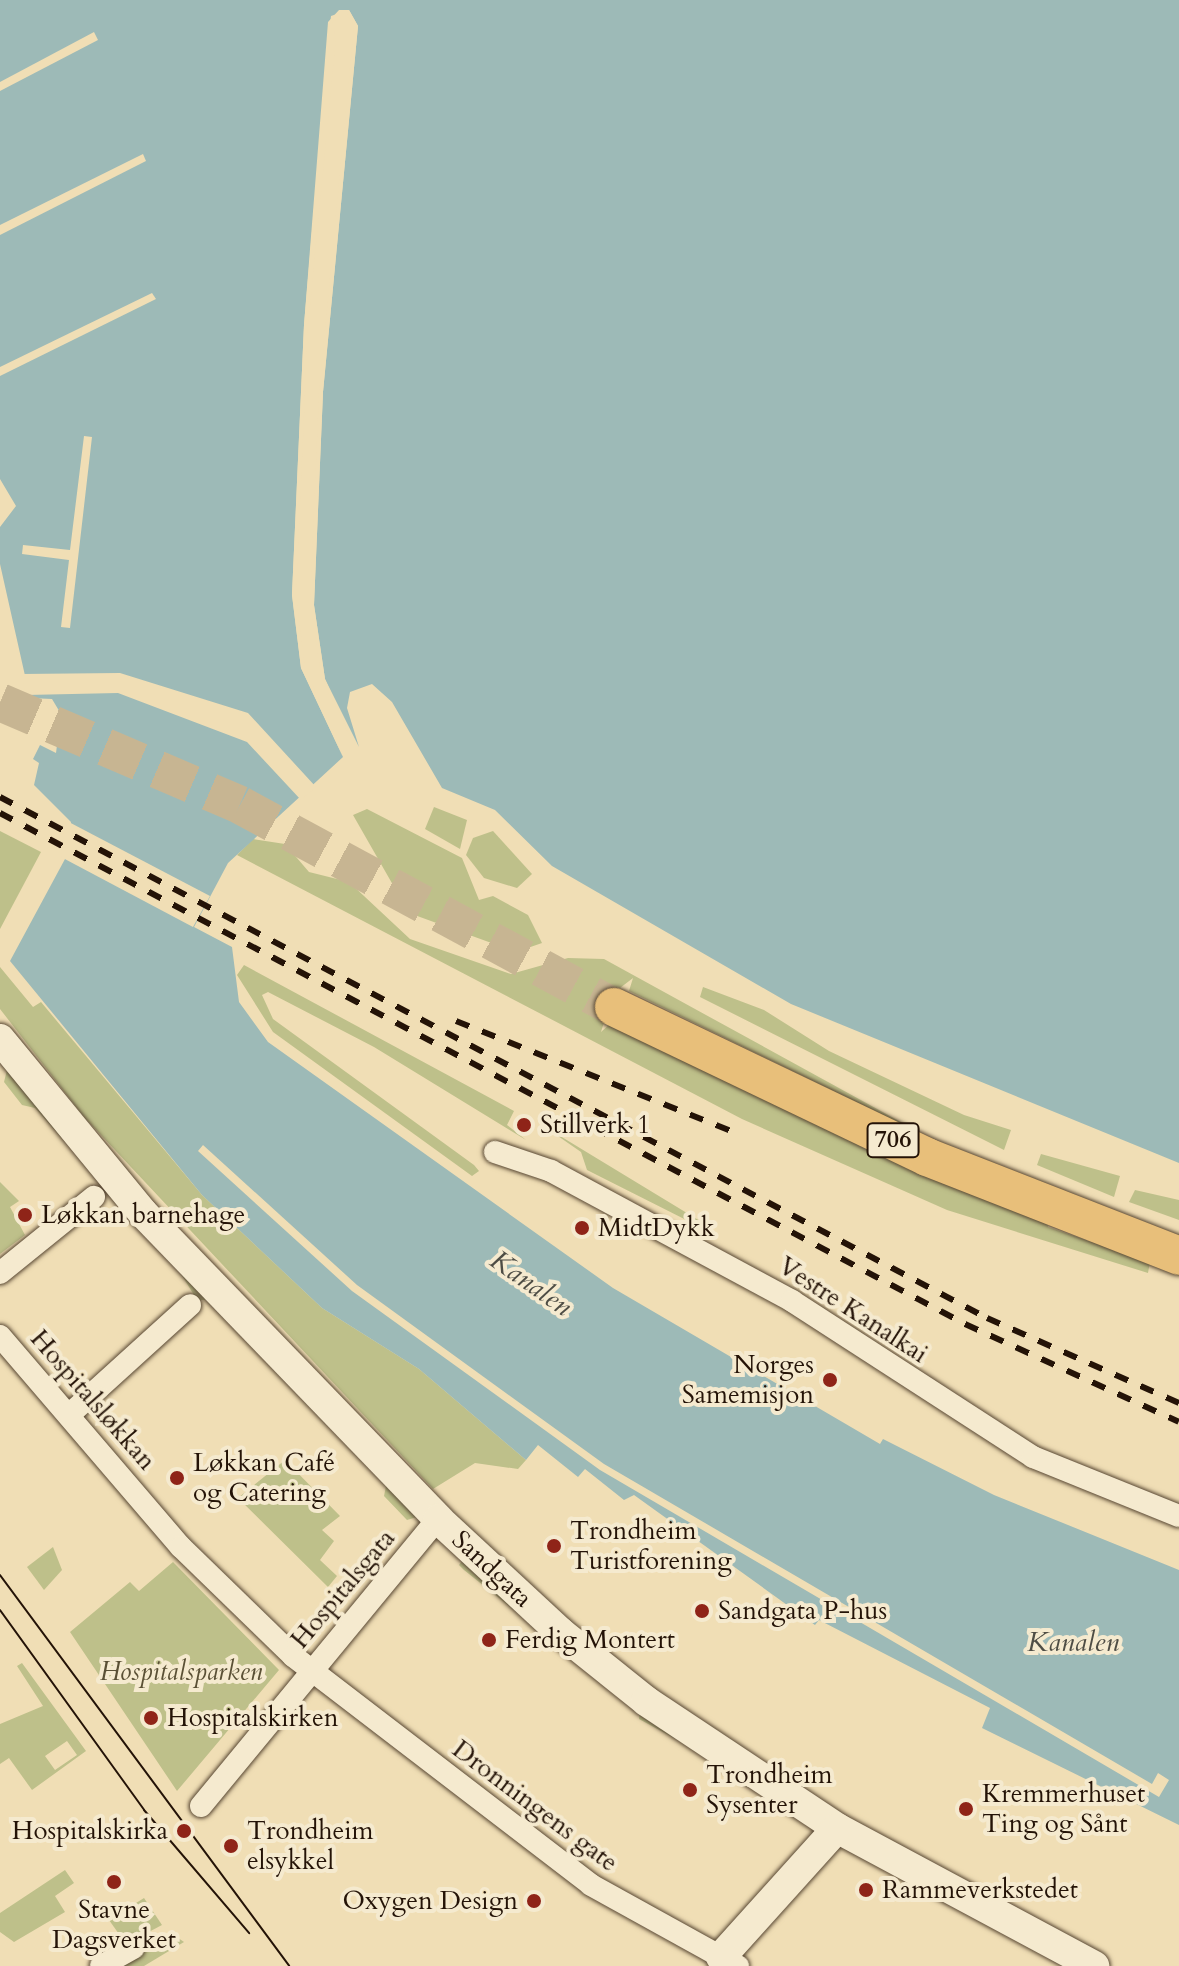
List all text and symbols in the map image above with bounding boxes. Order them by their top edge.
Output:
place label: Stillverk 1 [540,1109,650,1141]
marker: Stillverk 1 [515,1116,533,1134]
road number: 706 [865,1120,921,1160]
place label: Løkkan barnehage [41,1199,245,1231]
marker: Løkkan barnehage [16,1206,34,1224]
place label: MidtDykk [598,1212,715,1244]
marker: MidtDykk [573,1219,591,1237]
water label: Kanalen [484,1243,578,1323]
street label: Vestre Kanalkai [772,1250,934,1370]
street label: Hospitalsløkkan [24,1324,162,1476]
place label: Norges Samemisjon [682,1349,814,1410]
marker: Norges Samemisjon [821,1371,839,1389]
place label: Løkkan Café og Catering [193,1447,335,1508]
marker: Løkkan Café og Catering [168,1469,186,1487]
place label: Trondheim Turistforening [570,1515,732,1576]
street label: Hospitalsgata [284,1523,402,1655]
street label: Sandgata [445,1524,539,1614]
marker: Trondheim Turistforening [545,1537,563,1555]
place label: Sandgata P-hus [718,1595,887,1627]
marker: Sandgata P-hus [693,1602,711,1620]
place label: Ferdig Montert [505,1624,675,1656]
water label: Kanalen [1027,1625,1119,1659]
marker: Ferdig Montert [480,1631,498,1649]
park label: Hospitalsparken [100,1656,262,1688]
place label: Hospitalskirken [167,1702,339,1734]
marker: Hospitalskirken [142,1709,160,1727]
street label: Dronningens gate [446,1734,624,1878]
place label: Trondheim Sysenter [706,1759,833,1820]
place label: Kremmerhuset Ting og Sånt [982,1778,1145,1840]
marker: Trondheim Sysenter [681,1781,699,1799]
marker: Kremmerhuset Ting og Sånt [957,1800,975,1818]
place label: Hospitalskirka [12,1815,168,1847]
place label: Trondheim elsykkel [247,1815,374,1876]
marker: Hospitalskirka [175,1822,193,1840]
marker: Trondheim elsykkel [222,1837,240,1855]
marker: Stavne Dagsverket [105,1873,123,1891]
place label: Rammeverkstedet [882,1874,1078,1906]
marker: Rammeverkstedet [857,1881,875,1899]
place label: Oxygen Design [342,1885,518,1917]
marker: Oxygen Design [525,1892,543,1910]
place label: Stavne Dagsverket [52,1894,176,1956]

